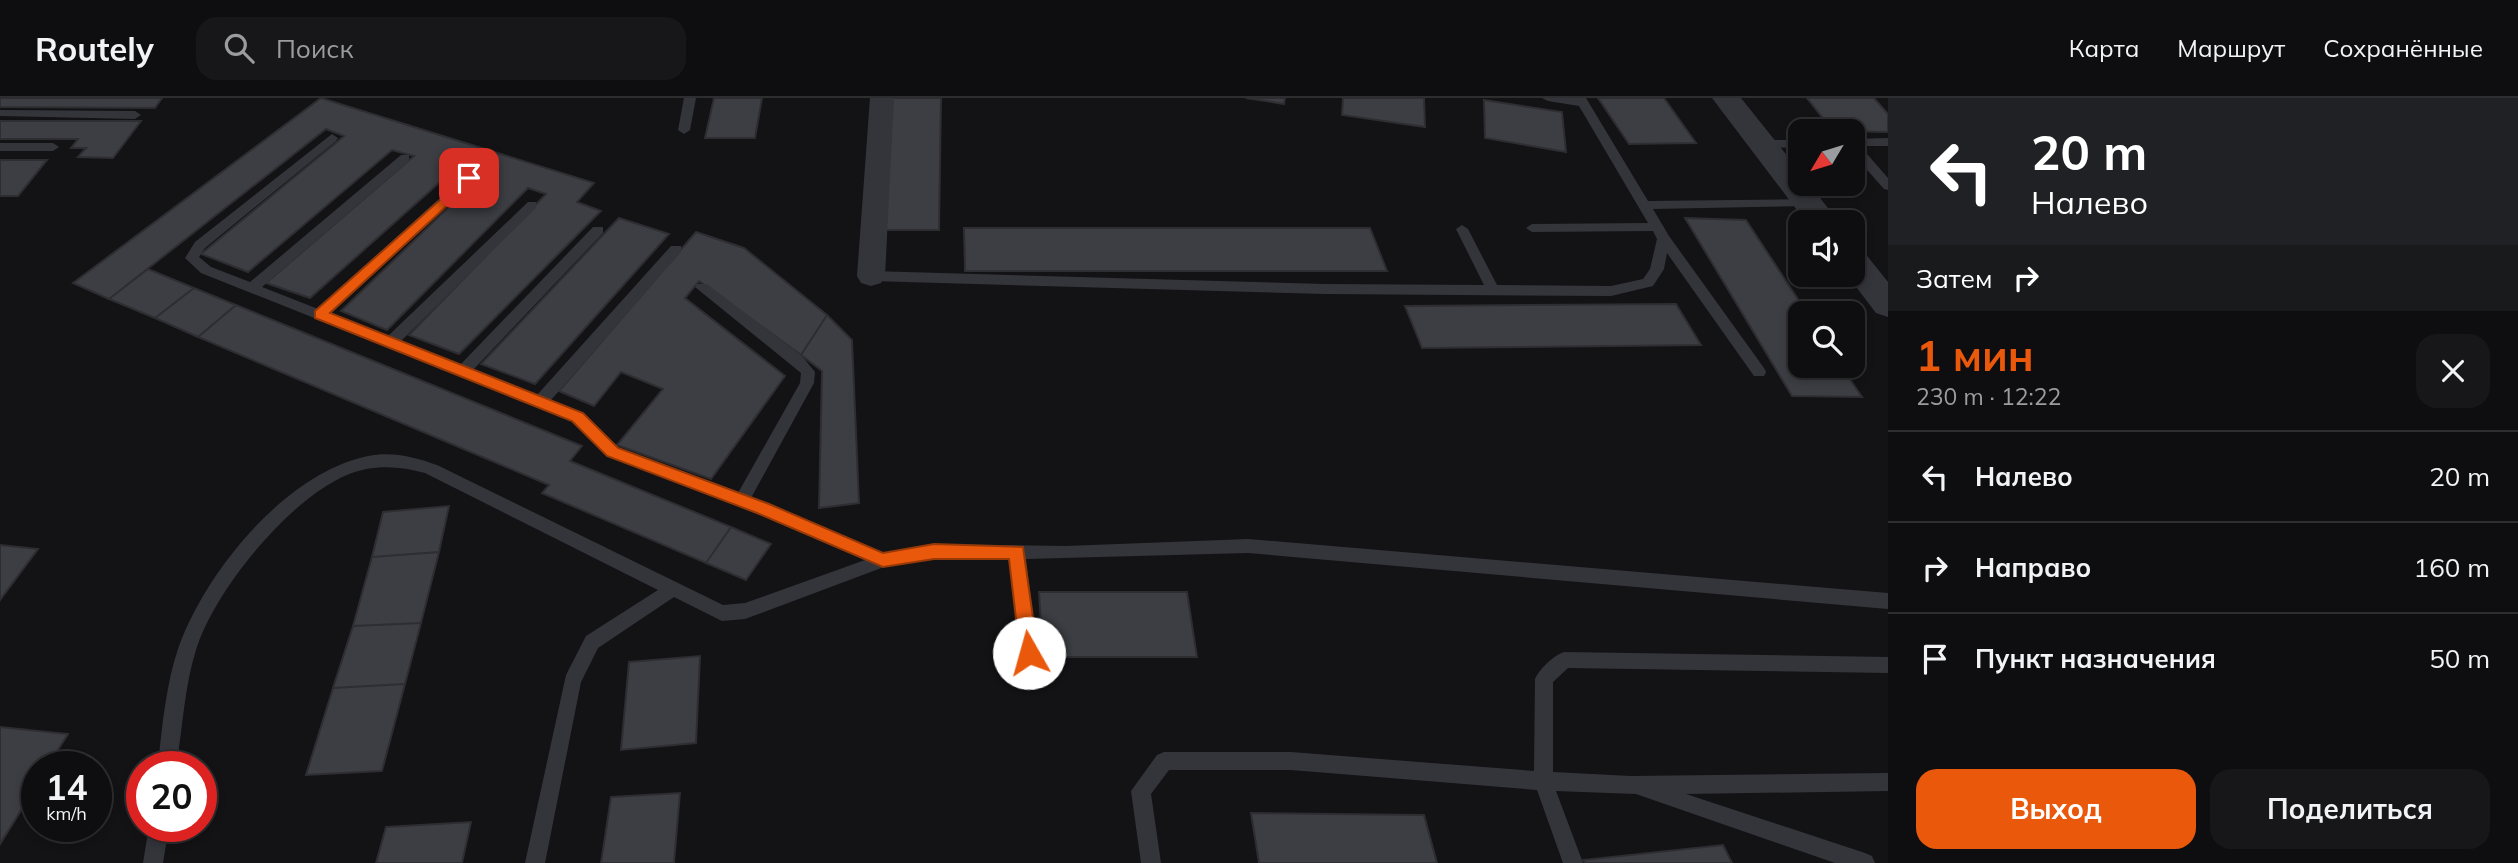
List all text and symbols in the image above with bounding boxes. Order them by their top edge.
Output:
search box [196,17,686,80]
text: Routely [35,28,154,69]
icon: search [220,29,258,67]
text: Поиск [276,32,354,65]
text: Карта [2069,33,2139,63]
text: Маршрут [2177,33,2285,63]
text: Сохранённые [2323,33,2483,63]
north arrow [1788,119,1866,196]
map controls [1788,119,1865,378]
text: 20 m [2031,121,2147,182]
icon: left [1916,126,2007,217]
pin [439,148,499,208]
icon: arrive [450,159,488,197]
text: Налево [2031,182,2148,222]
button: sound [1788,210,1865,287]
icon: right [2007,259,2045,297]
text: Затем [1916,262,1993,295]
button: search [1788,301,1865,378]
text: 1 мин [1916,329,2034,382]
button: close [2416,334,2490,408]
text: 230 m · 12:22 [1916,382,2061,411]
icon: left [1916,458,1954,496]
text: Налево [1975,460,2073,493]
text: 20 m [2429,460,2490,493]
icon: right [1916,549,1954,587]
text: Направо [1975,551,2091,584]
text: 160 m [2414,551,2490,584]
position arrow [992,616,1066,690]
icon: arrive [1916,640,1954,678]
text: Пункт назначения [1975,642,2216,675]
text: 50 m [2429,642,2490,675]
speed limit sign: 20 [126,751,217,842]
text: 14 [45,765,88,809]
button: Выход [1916,769,2196,849]
button: Поделиться [2210,769,2490,849]
text: km/h [46,802,87,825]

